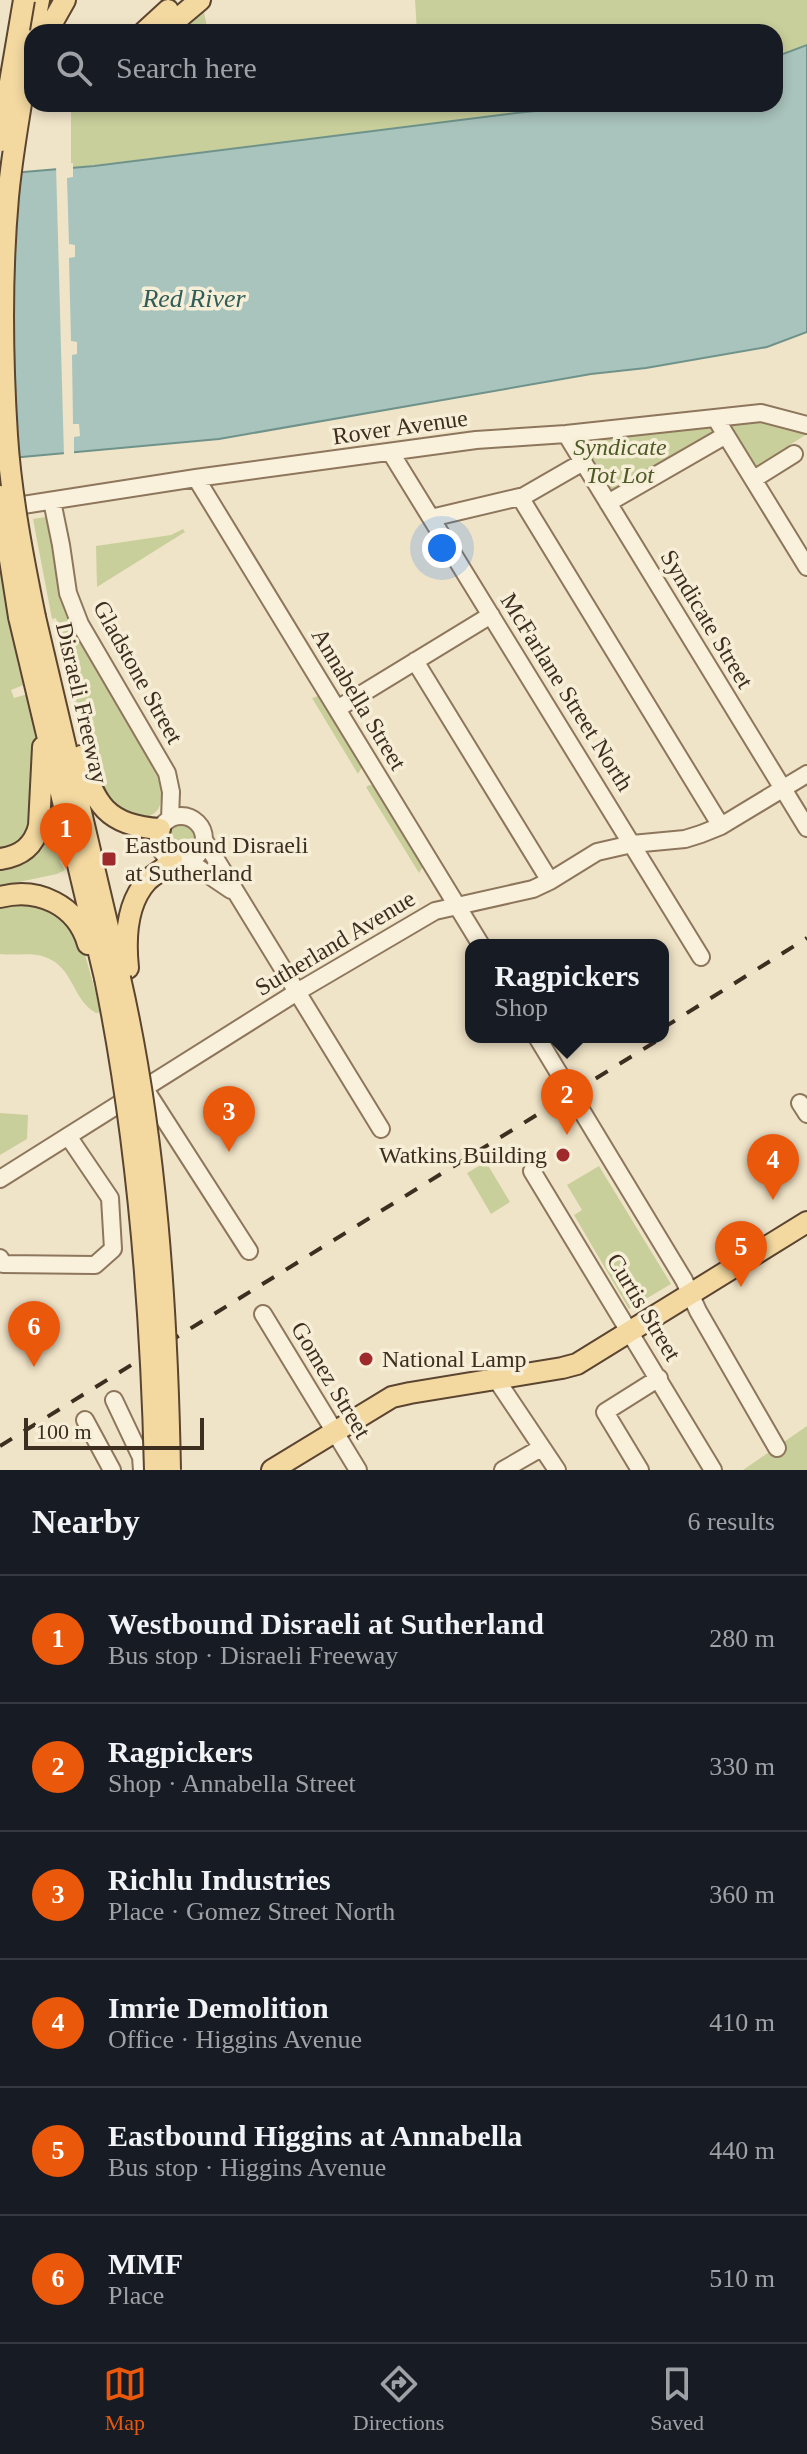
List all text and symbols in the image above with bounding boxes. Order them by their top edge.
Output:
search box [24,24,783,112]
icon: search [52,46,96,90]
text: Search here [116,51,257,84]
water label: Red River [141,284,246,313]
street label: Rover Avenue [331,405,469,449]
park label: Syndicate Tot Lot [573,434,667,488]
your location [422,528,462,568]
street label: Syndicate Street [656,545,759,693]
street label: McFarlane Street North [496,588,638,796]
street label: Gladstone Street [88,596,188,748]
street label: Disraeli Freeway [51,620,113,786]
street label: Annabella Street [306,623,412,775]
pin: 1 [40,803,92,869]
place label: Eastbound Disraeli at Sutherland [125,832,309,886]
marker: Eastbound Disraeli at Sutherland [100,850,118,868]
street label: Sutherland Avenue [251,885,419,1001]
popup [465,939,669,1043]
text: Ragpickers [495,959,640,992]
text: Shop [495,993,548,1022]
pin: 2 [541,1069,593,1135]
pin: 3 [203,1086,255,1152]
pin: 4 [747,1134,799,1200]
place label: Watkins Building [379,1142,547,1168]
marker: Watkins Building [554,1146,572,1164]
pin: 5 [715,1221,767,1287]
street label: Curtis Street [602,1249,686,1366]
pin: 6 [8,1301,60,1367]
street label: Gomez Street [286,1317,376,1443]
place label: National Lamp [382,1346,527,1372]
marker: National Lamp [357,1350,375,1368]
scale bar [24,1414,204,1450]
text: 100 m [36,1419,92,1444]
text: Nearby [32,1503,140,1540]
text: 6 results [688,1507,775,1536]
text: Westbound Disraeli at Sutherland [108,1607,544,1640]
text: 1 [52,1624,65,1653]
text: 280 m [709,1624,775,1653]
text: Bus stop · Disraeli Freeway [108,1641,398,1670]
text: Ragpickers [108,1735,253,1768]
text: 2 [52,1752,65,1781]
text: 330 m [709,1752,775,1781]
text: Shop · Annabella Street [108,1769,356,1798]
text: Richlu Industries [108,1863,331,1896]
text: 3 [52,1880,65,1909]
text: 360 m [709,1880,775,1909]
text: Place · Gomez Street North [108,1897,395,1926]
text: Imrie Demolition [108,1991,329,2024]
text: 4 [52,2008,65,2037]
text: 410 m [709,2008,775,2037]
text: Office · Higgins Avenue [108,2025,362,2054]
text: Eastbound Higgins at Annabella [108,2119,522,2152]
text: 5 [52,2136,65,2165]
text: 440 m [709,2136,775,2165]
text: Bus stop · Higgins Avenue [108,2153,386,2182]
text: MMF [108,2247,183,2280]
text: 6 [52,2264,65,2293]
text: 510 m [709,2264,775,2293]
text: Place [108,2281,164,2310]
tab: Map [103,2362,147,2436]
tab: Directions [353,2362,444,2436]
tab: Saved [650,2362,704,2436]

